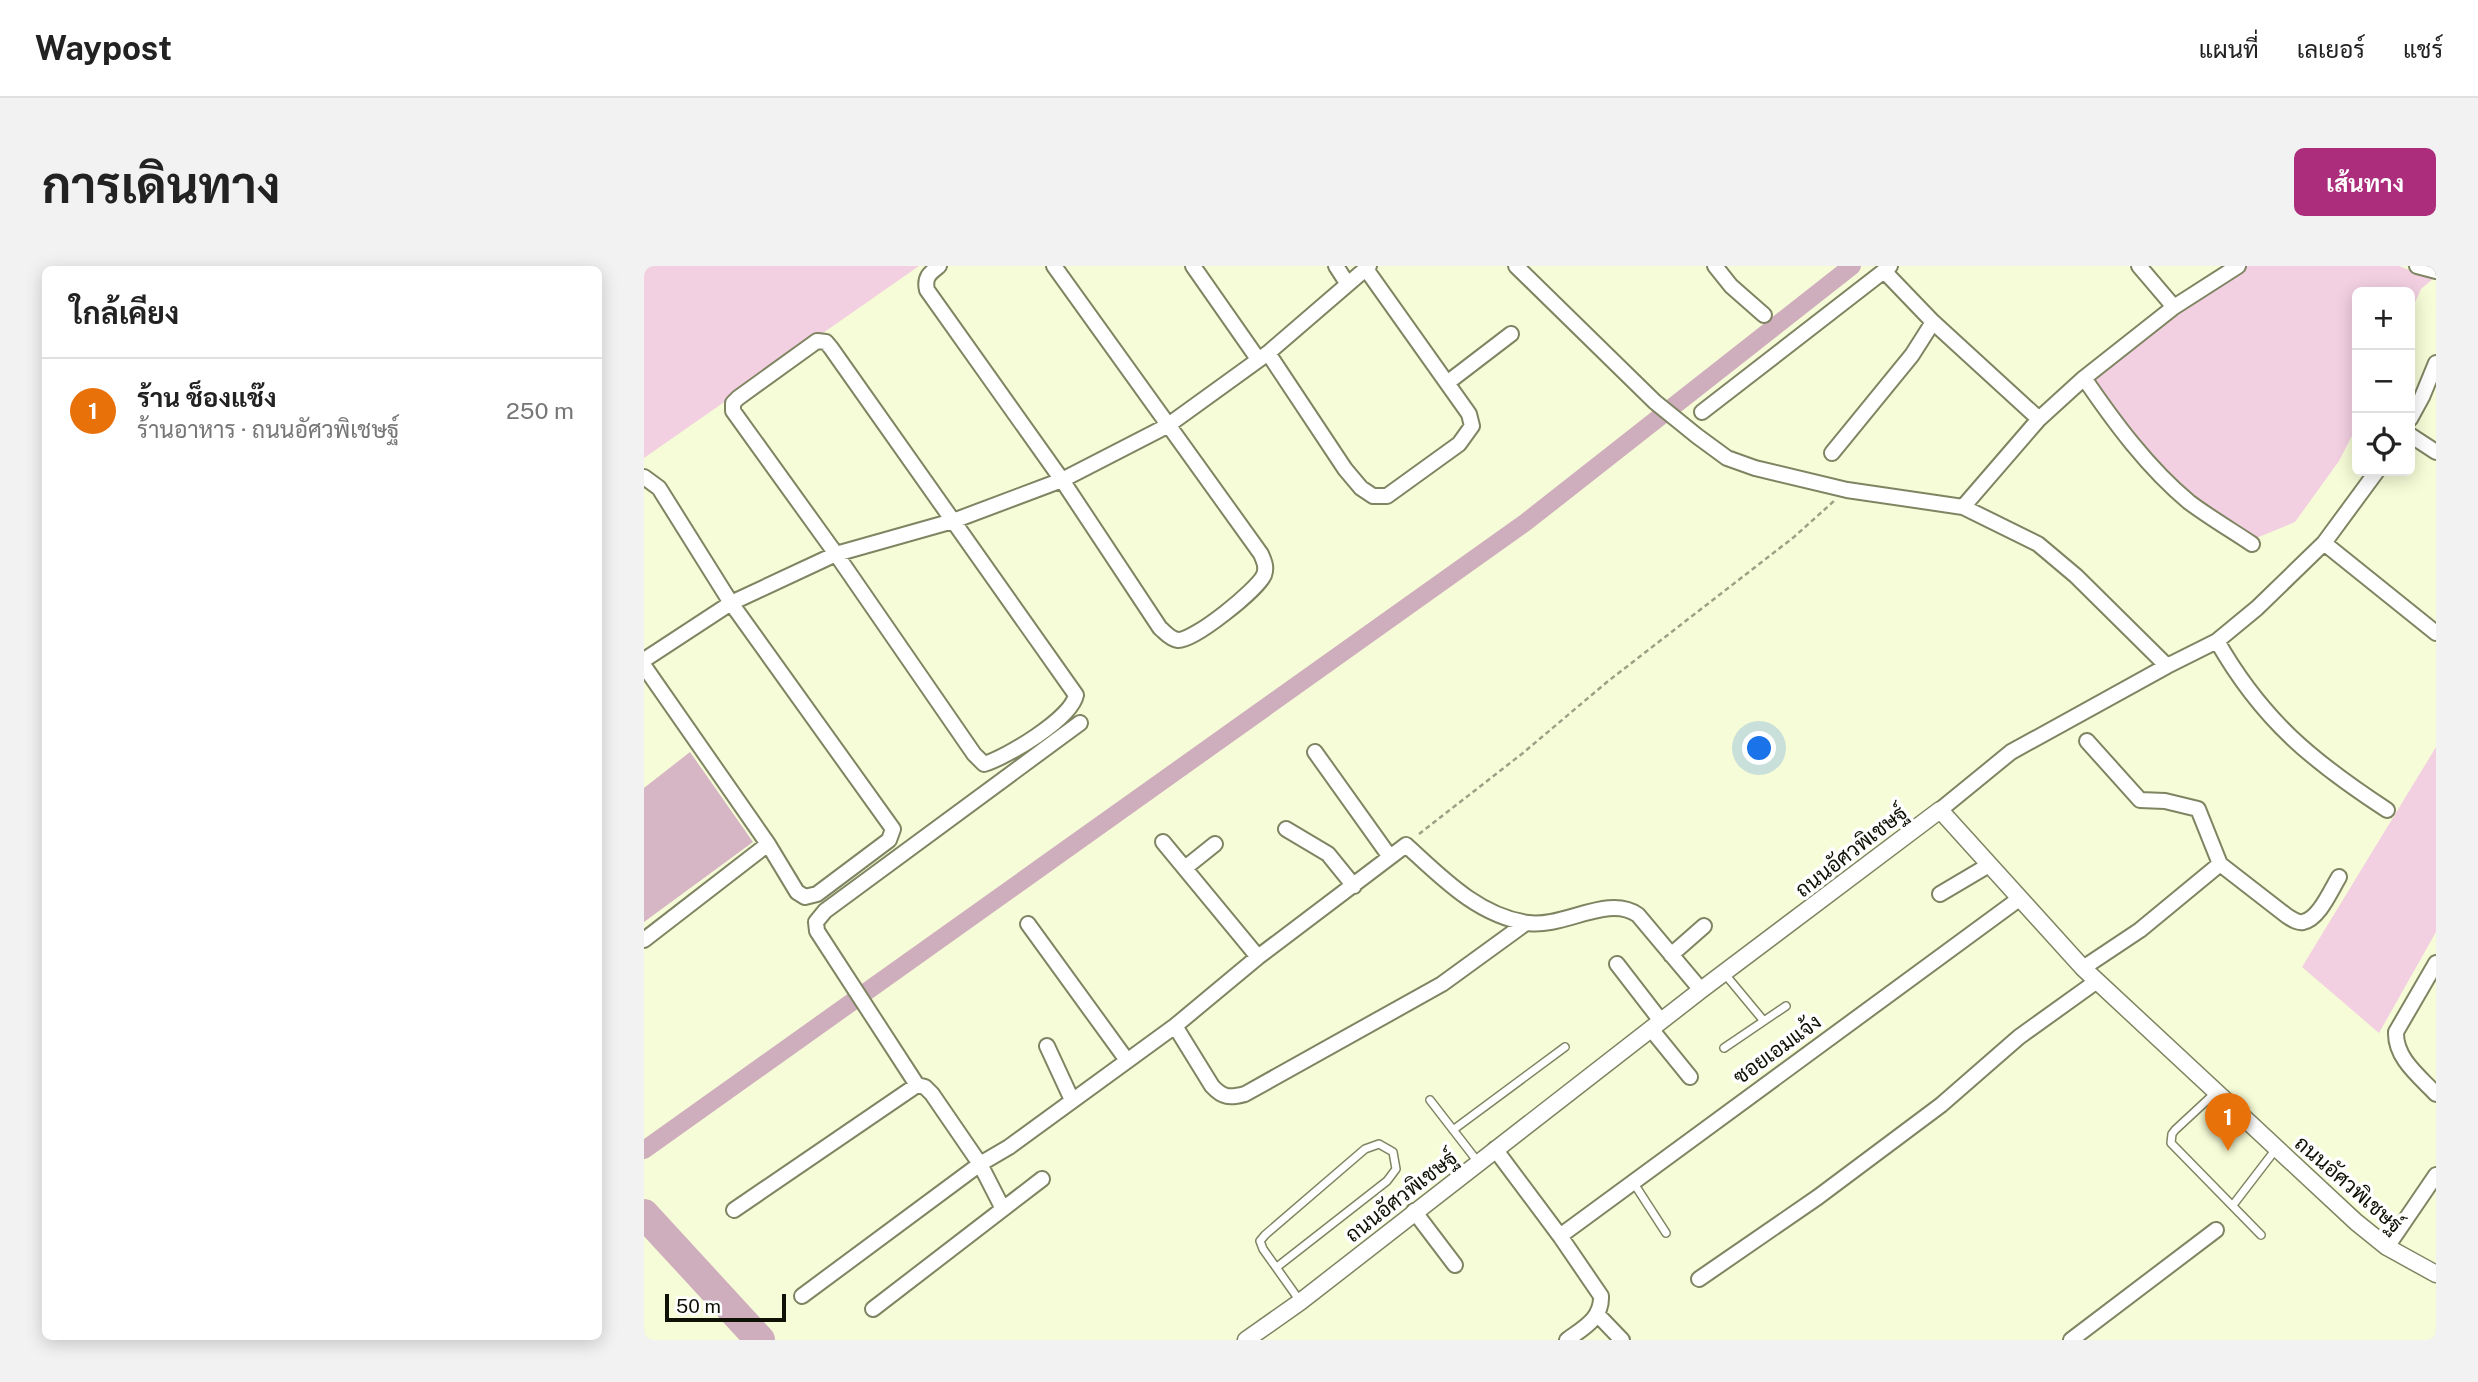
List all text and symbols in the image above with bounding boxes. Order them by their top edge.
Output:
text: Waypost [35,29,172,67]
text: แผนที่ [2199,35,2259,63]
text: เลเยอร์ [2297,35,2365,63]
text: แชร์ [2403,35,2443,63]
button: เส้นทาง [2294,148,2436,216]
text: การเดินทาง [42,156,280,214]
map controls [2352,287,2415,476]
button: + [2352,287,2415,350]
text: ใกล้เคียง [70,295,179,331]
button: − [2352,350,2415,413]
text: ร้าน ช็องแช๊ง [137,382,276,413]
text: 1 [88,397,98,424]
text: 250 m [506,397,574,424]
button: locate [2352,413,2415,476]
text: ร้านอาหาร · ถนนอัศวพิเชษฐ์ [137,416,399,443]
your location [1742,731,1776,765]
street label: ถนนอัศวพิเชษฐ์ [1790,799,1912,903]
street label: ซอยเอมแจ้ง [1728,1009,1826,1089]
pin: 1 [2205,1093,2251,1151]
street label: ถนนอัศวพิเชษฐ์ [2289,1130,2409,1238]
street label: ถนนอัศวพิเชษฐ์ [1340,1144,1462,1248]
scale bar [665,1291,786,1323]
text: 50 m [676,1295,721,1317]

